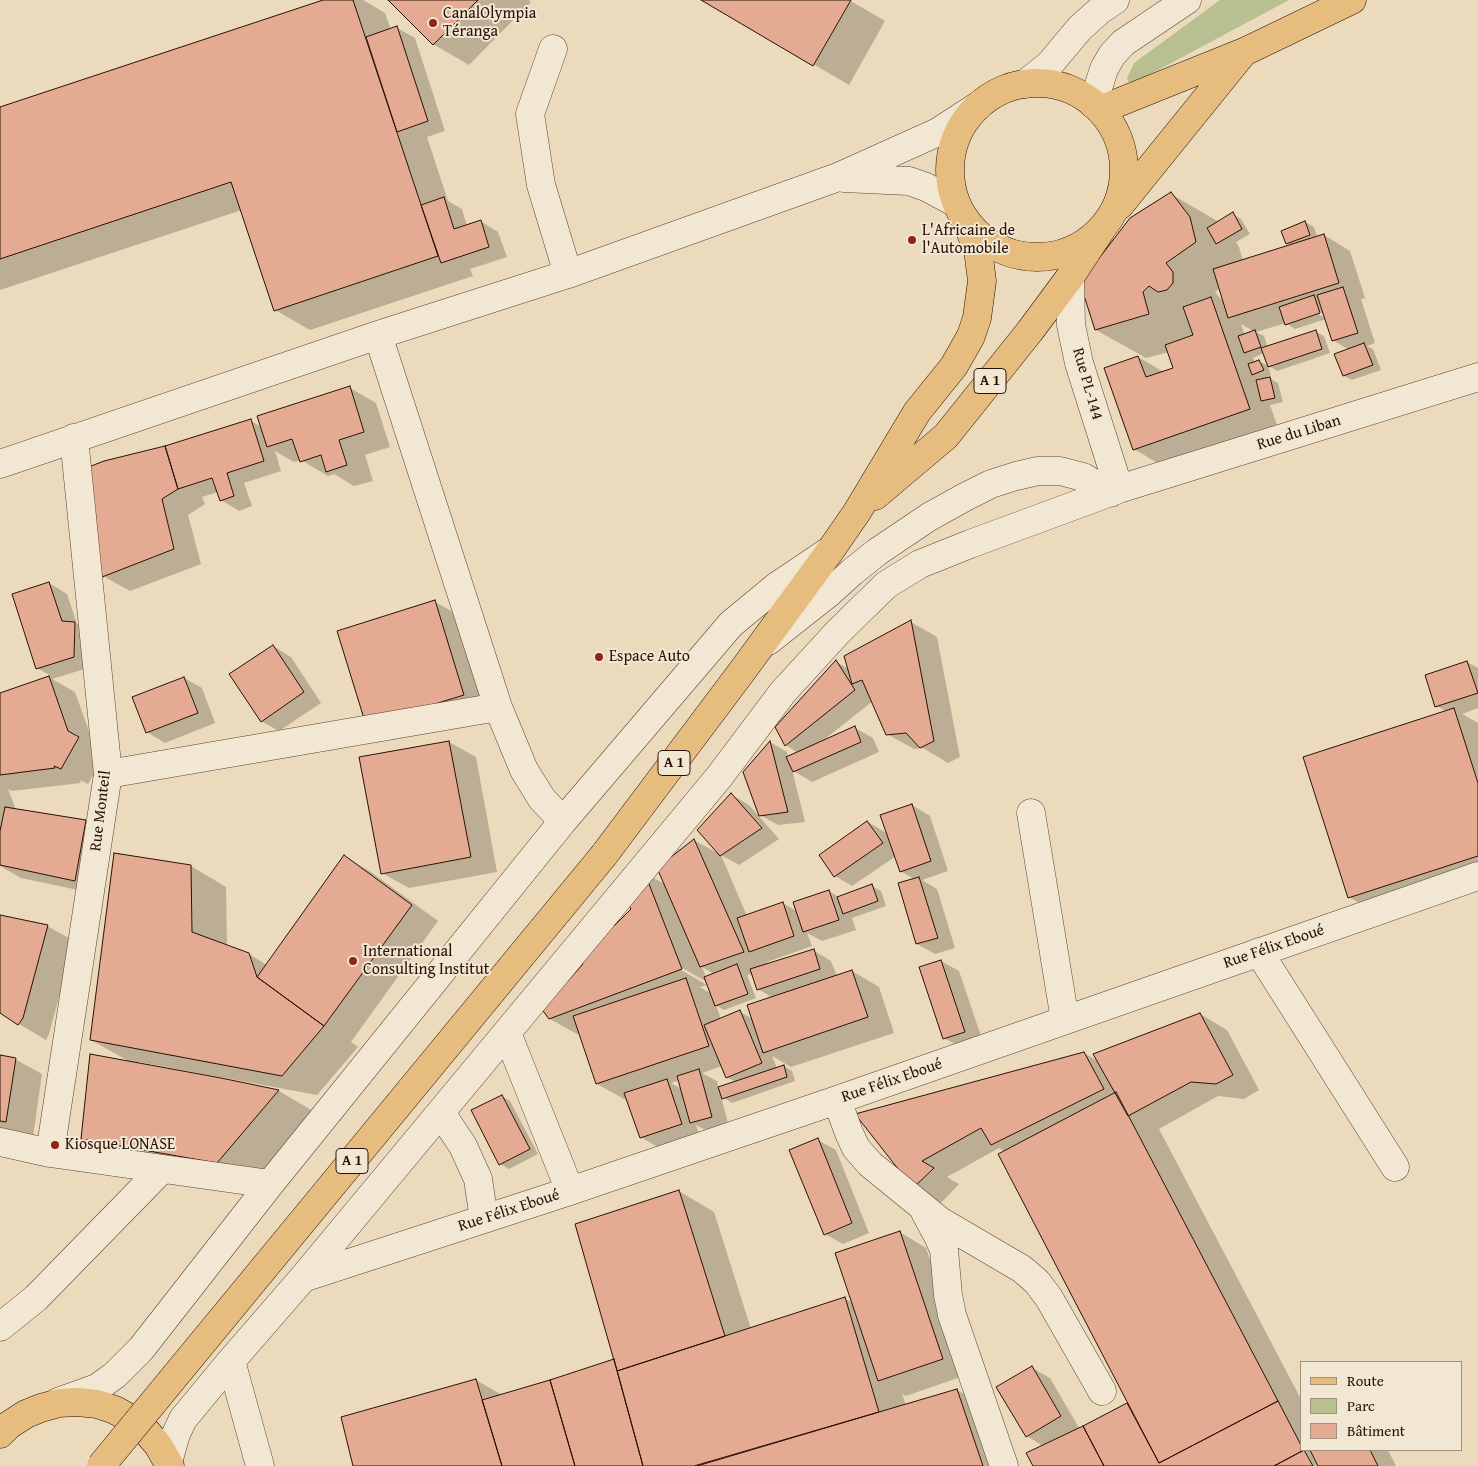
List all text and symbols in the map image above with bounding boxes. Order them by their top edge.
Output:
place label: CanalOlympia Téranga [443,4,536,42]
marker: CanalOlympia Téranga [427,17,439,29]
place label: L'Africaine de l'Automobile [922,221,1015,259]
marker: L'Africaine de l'Automobile [906,234,918,246]
street label: Rue PL-144 [1068,346,1106,422]
road number: A 1 [974,368,1006,394]
street label: Rue du Liban [1255,411,1343,455]
place label: Espace Auto [609,647,690,667]
marker: Espace Auto [593,651,605,663]
road number: A 1 [658,750,690,776]
street label: Rue Monteil [87,769,115,853]
street label: Rue Félix Eboué [1221,921,1327,973]
place label: International Consulting Institut [363,942,489,980]
marker: International Consulting Institut [347,955,359,967]
street label: Rue Félix Eboué [839,1055,945,1107]
place label: Kiosque LONASE [65,1135,175,1155]
marker: Kiosque LONASE [49,1139,61,1151]
road number: A 1 [336,1148,368,1174]
street label: Rue Félix Eboué [456,1186,562,1236]
legend [1300,1361,1463,1451]
text: Route [1347,1370,1384,1391]
text: Parc [1347,1395,1375,1416]
text: Bâtiment [1347,1420,1405,1441]

